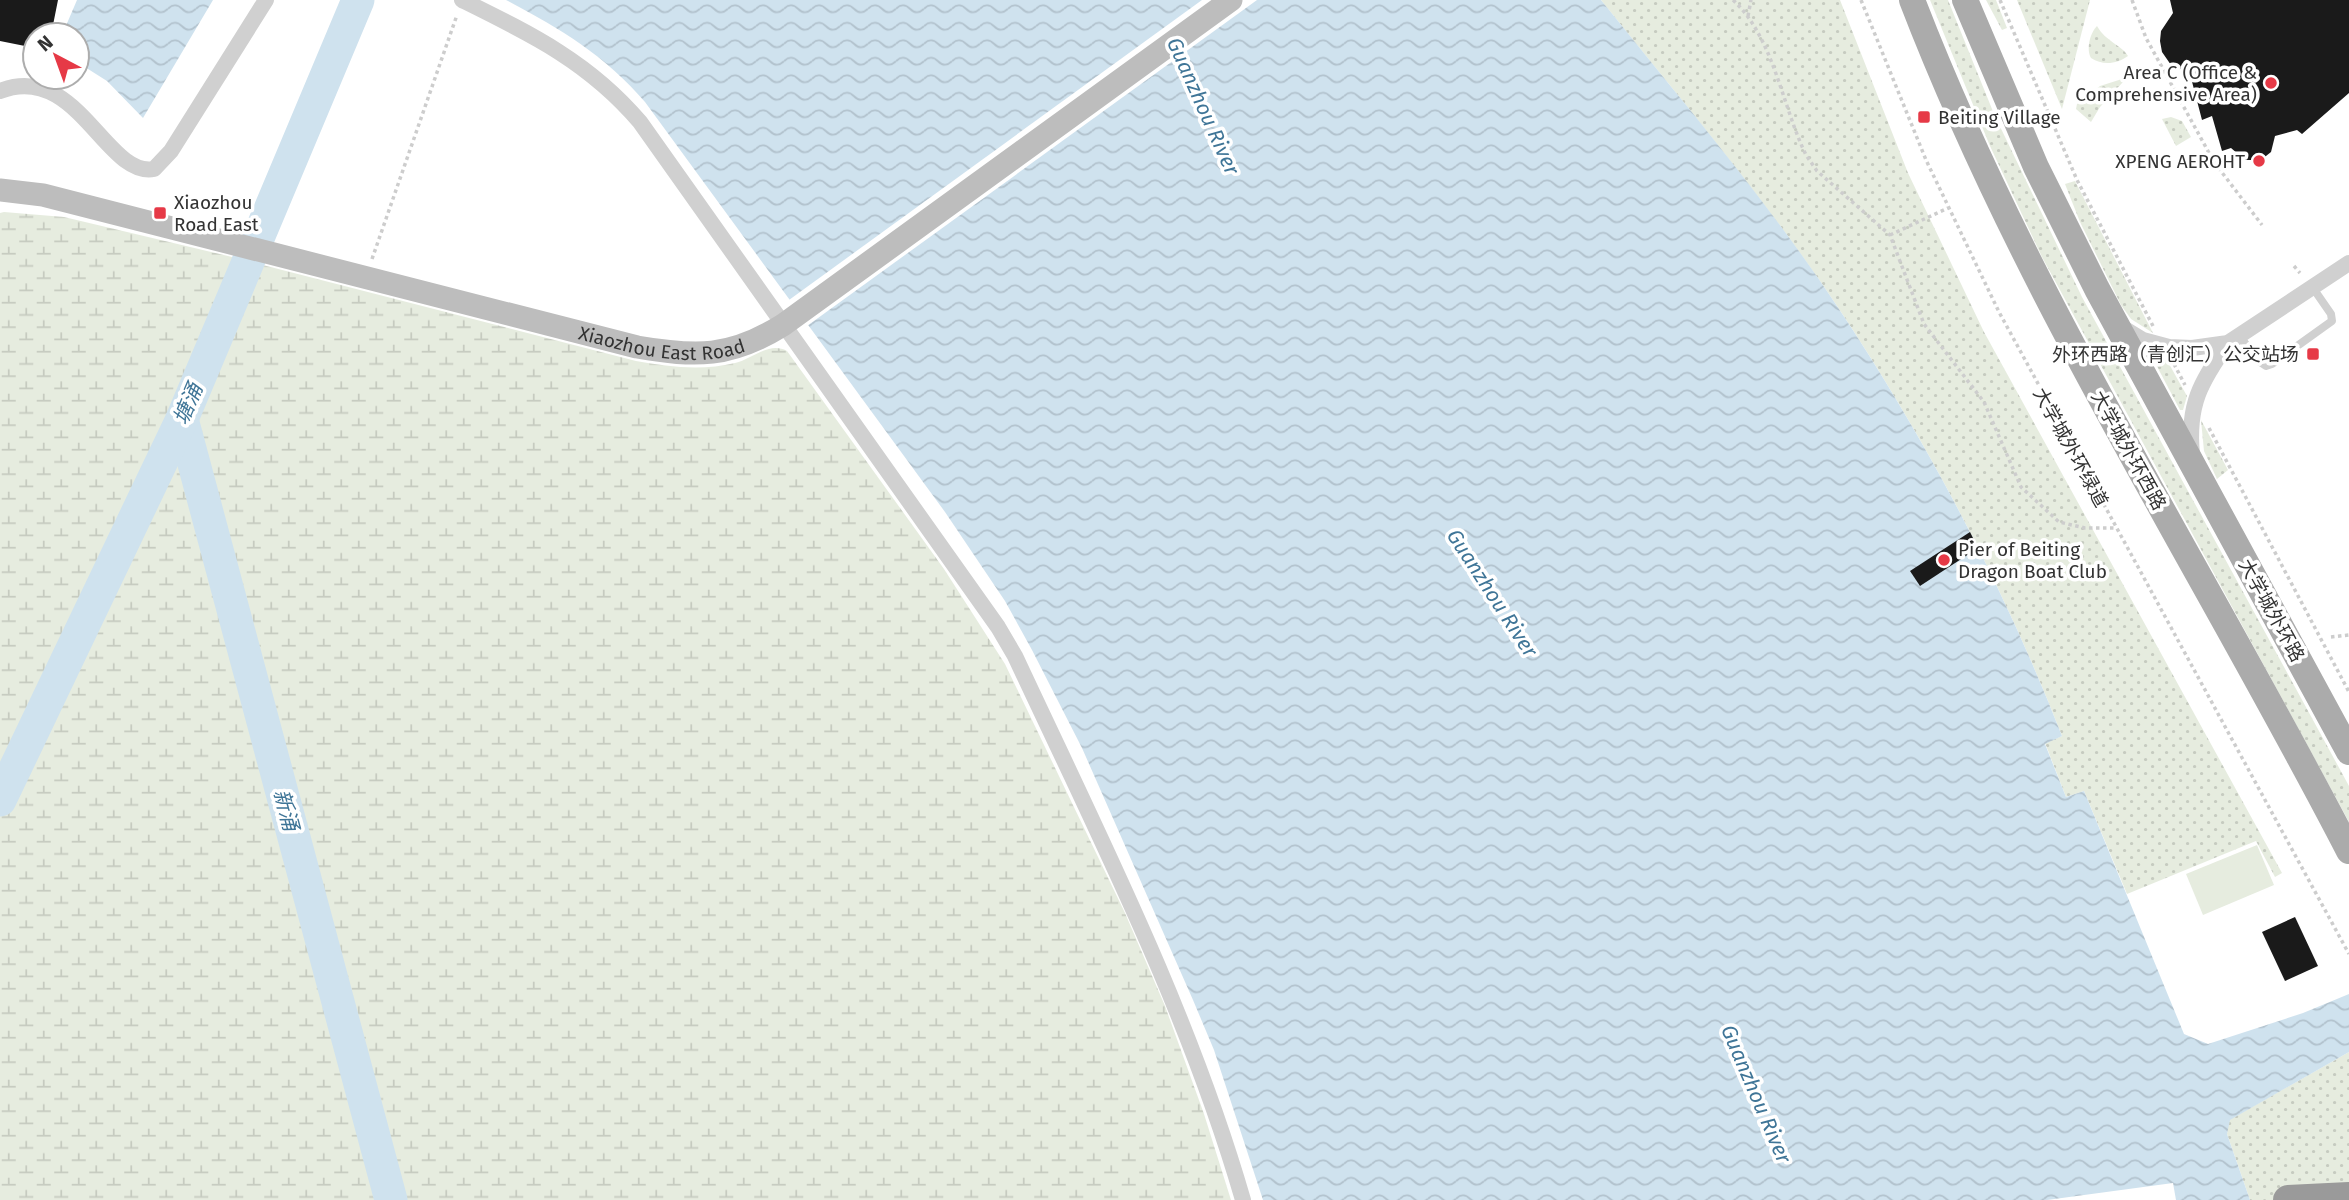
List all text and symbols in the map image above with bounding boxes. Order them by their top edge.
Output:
north arrow [21,21,91,91]
text: N [33,31,57,56]
water label: Guanzhou River [1161,33,1245,180]
place label: Area C (Office & Comprehensive Area) [2075,61,2257,106]
marker: Area C (Office & Comprehensive Area) [2263,75,2279,91]
place label: Beiting Village [1938,106,2061,129]
marker: Beiting Village [1916,109,1932,125]
place label: XPENG AEROHT [2115,150,2245,173]
marker: XPENG AEROHT [2251,153,2267,169]
place label: Xiaozhou Road East [174,191,259,236]
marker: Xiaozhou Road East [152,205,168,221]
street label: Xiaozhou East Road [576,322,748,365]
place label: 外环西路（青创汇）公交站场 [2052,343,2299,366]
marker: 外环西路（青创汇）公交站场 [2305,346,2321,362]
water label: 塘涌 [168,378,209,428]
street label: 大学城外环绿道 [2028,383,2113,511]
street label: 大学城外环西路 [2086,386,2171,514]
water label: Guanzhou River [1441,524,1544,663]
place label: Pier of Beiting Dragon Boat Club [1958,538,2107,583]
marker: Pier of Beiting Dragon Boat Club [1936,552,1952,568]
street label: 大学城外环路 [2234,555,2309,666]
water label: 新涌 [268,786,305,836]
water label: Guanzhou River [1715,1021,1797,1168]

